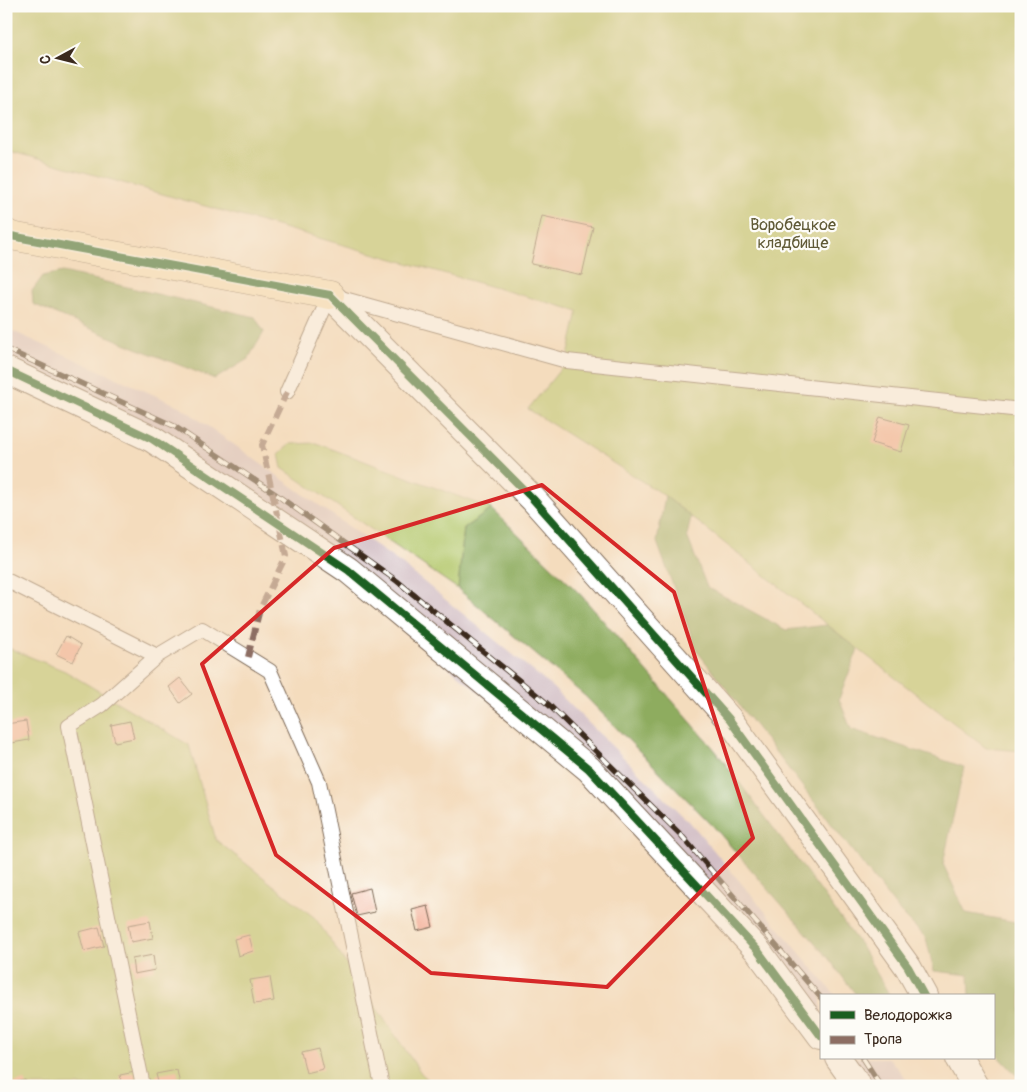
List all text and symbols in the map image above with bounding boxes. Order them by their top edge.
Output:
north arrow [32,32,82,82]
text: С [37,54,55,65]
park label: Воробецкое кладбище [750,215,836,253]
legend [820,994,994,1060]
text: Велодорожка [864,1006,952,1025]
text: Тропа [864,1030,902,1049]

